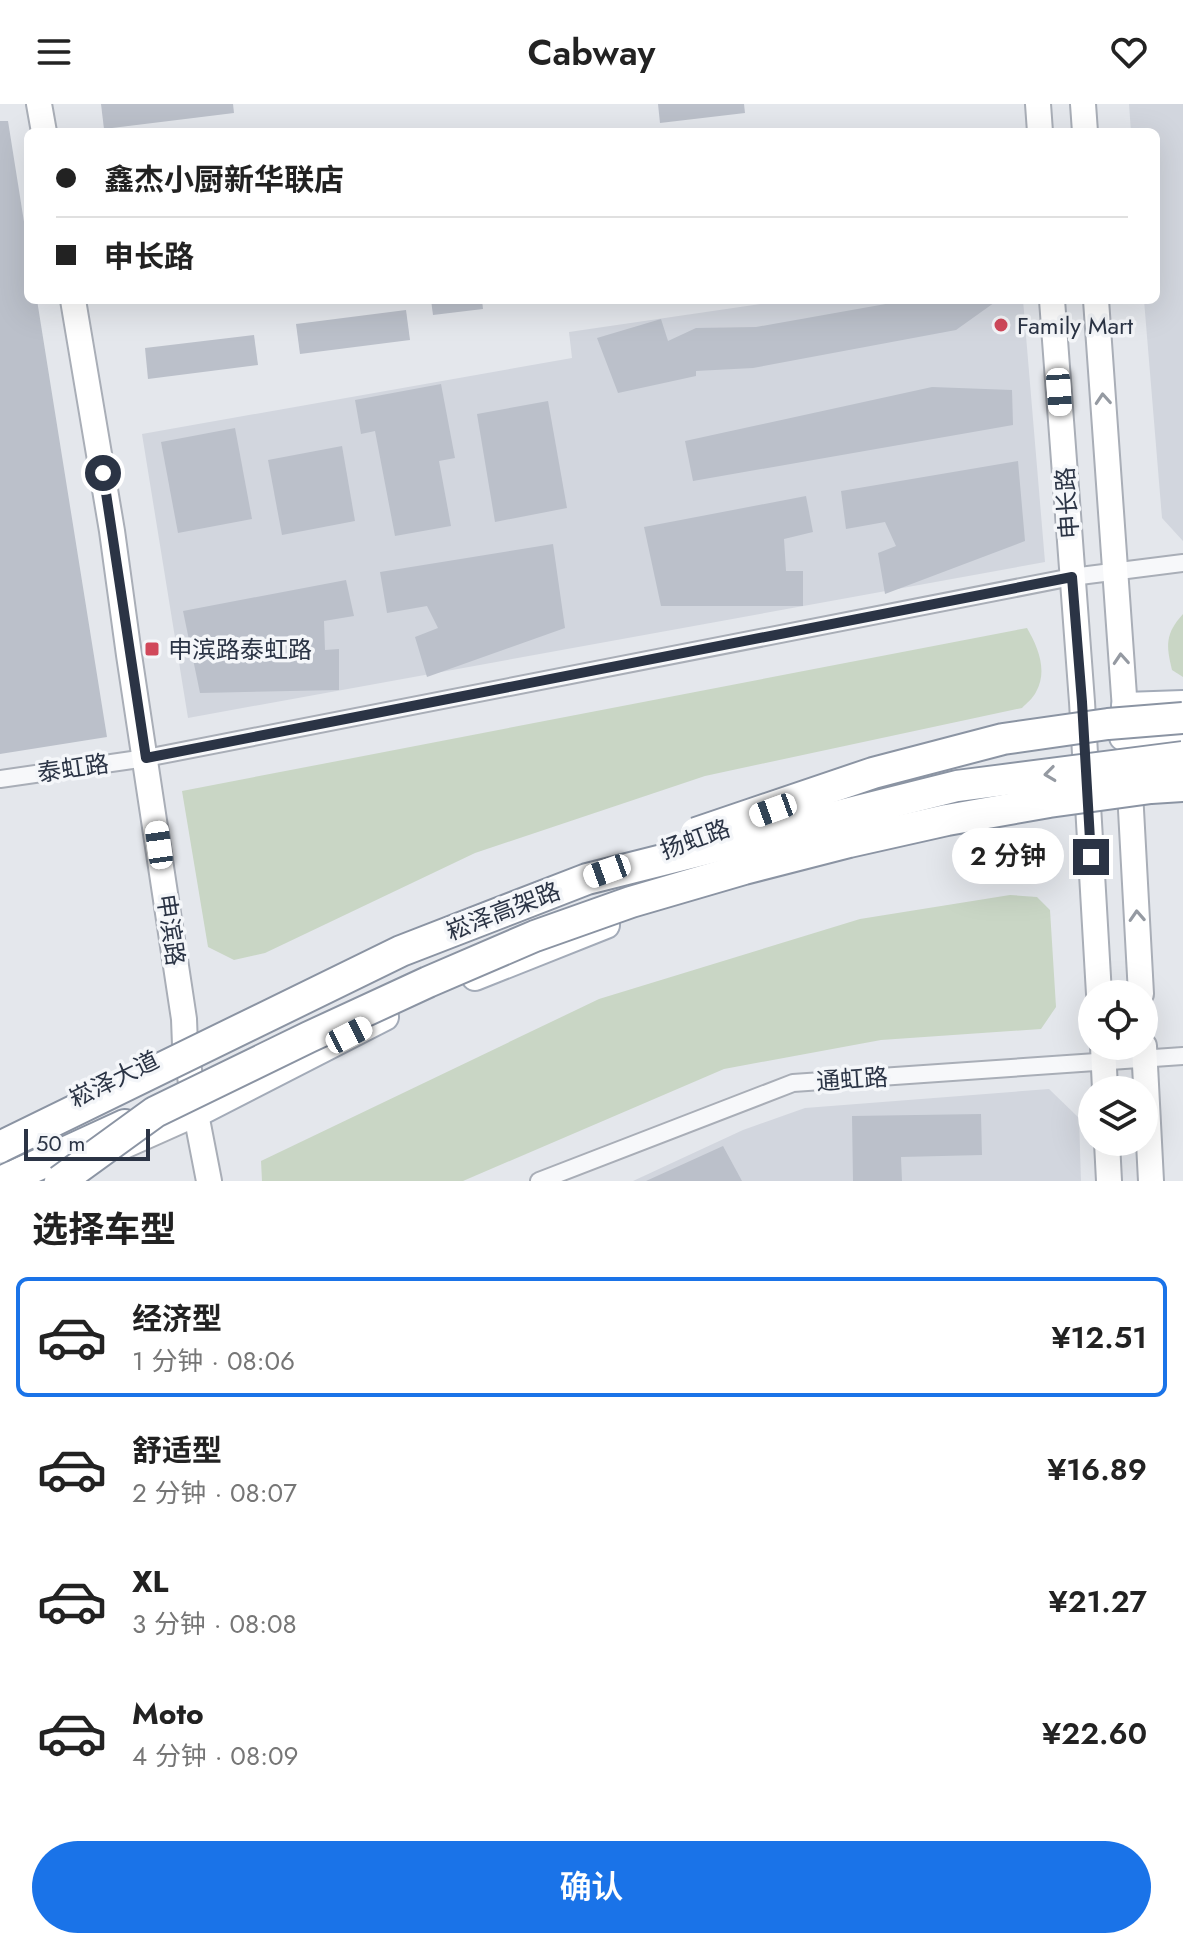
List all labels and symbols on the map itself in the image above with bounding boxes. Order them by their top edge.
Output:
place label: Family Mart [1017,308,1133,343]
marker: Family Mart [992,316,1010,334]
car [1045,367,1073,417]
one-way arrow [1095,392,1112,405]
route start [85,455,121,491]
street label: 申长路 [1047,466,1087,540]
place label: 申滨路泰虹路 [168,632,312,667]
marker: 申滨路泰虹路 [143,640,161,658]
one-way arrow [1113,652,1130,665]
street label: 泰虹路 [35,746,111,790]
one-way arrow [1043,765,1057,782]
car [746,791,800,829]
street label: 扬虹路 [655,810,735,868]
car [144,820,174,870]
callout: 2 分钟 [951,829,1063,885]
route end [1073,839,1109,875]
car [580,852,634,890]
street label: 崧泽高架路 [441,873,565,949]
street label: 申滨路 [149,892,193,968]
one-way arrow [1129,909,1146,922]
car [322,1013,376,1057]
street label: 崧泽大道 [63,1042,165,1116]
street label: 通虹路 [815,1059,889,1099]
scale bar [24,1125,150,1161]

